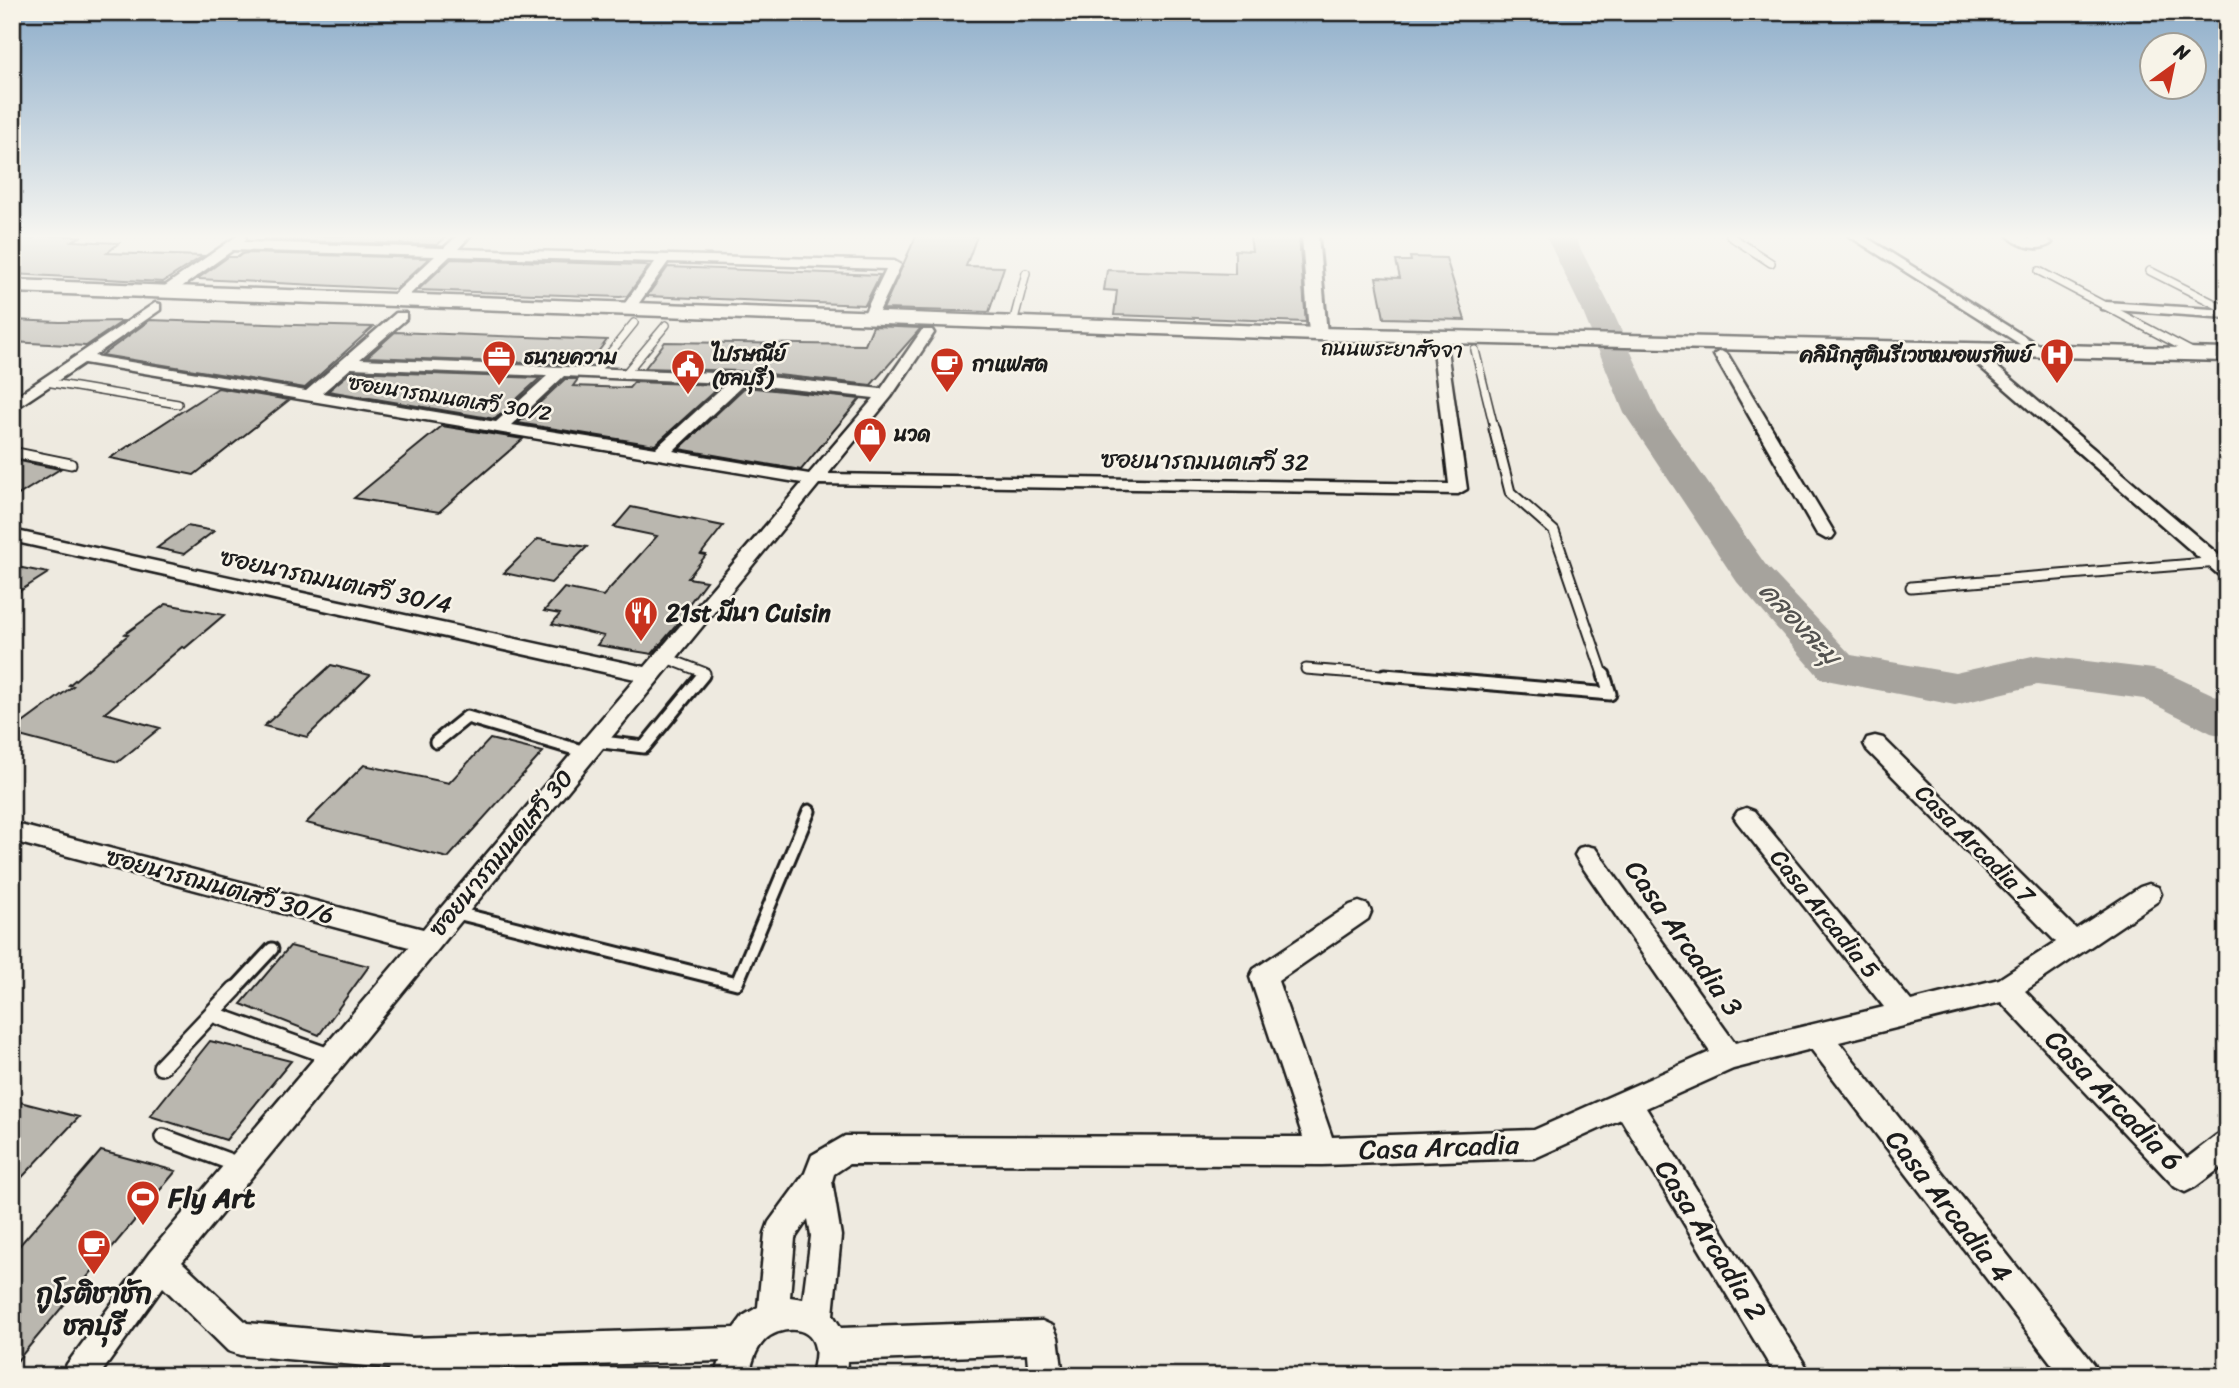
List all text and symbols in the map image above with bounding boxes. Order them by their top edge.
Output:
north arrow [2138,32,2208,102]
text: N [2167,34,2197,70]
street label: ถนนพระยาสัจจา [1321,329,1463,369]
place label: ไปรษณีย์ (ชลบุรี) [711,335,790,397]
place label: คลินิกสูตินรีเวชหมอพรทิพย์ [1799,336,2036,374]
hospital icon: คลินิกสูตินรีเวชหมอพรทิพย์ [2038,336,2076,385]
office icon: ธนายความ [480,338,518,387]
place label: ธนายความ [524,338,618,376]
cafe icon: กาแฟสด [928,345,966,394]
place label: กาแฟสด [972,345,1048,383]
public building icon: ไปรษณีย์ (ชลบุรี) [669,347,707,396]
street label: ซอยนารถมนตเสวี 30/2 [346,363,554,433]
shop icon: นวด [851,415,889,464]
place label: นวด [893,415,931,453]
street label: ซอยนารถมนตเสวี 32 [1101,438,1309,484]
street label: ซอยนารถมนตเสวี 30/4 [216,536,456,626]
water label: คลองละมุ [1748,570,1855,679]
place label: 21st มีนา Cuisin [665,592,831,634]
restaurant icon: 21st มีนา Cuisin [622,594,660,643]
street label: ซอยนารถมนตเสวี 30 [418,759,584,947]
street label: Casa Arcadia 7 [1905,774,2046,915]
street label: ซอยนารถมนตเสวี 30/6 [101,835,339,937]
street label: Casa Arcadia 5 [1759,839,1891,989]
street label: Casa Arcadia 3 [1611,849,1757,1027]
street label: Casa Arcadia 6 [2033,1017,2195,1183]
street label: Casa Arcadia 4 [1873,1118,2025,1294]
street label: Casa Arcadia [1358,1120,1521,1174]
street label: Casa Arcadia 2 [1642,1149,1780,1331]
place label: Fly Art [167,1173,256,1222]
sports icon: Fly Art [124,1178,162,1227]
cafe icon: กูโรติชาชัก ชลบุรี [75,1227,113,1276]
place label: กูโรติชาชัก ชลบุรี [36,1269,152,1350]

